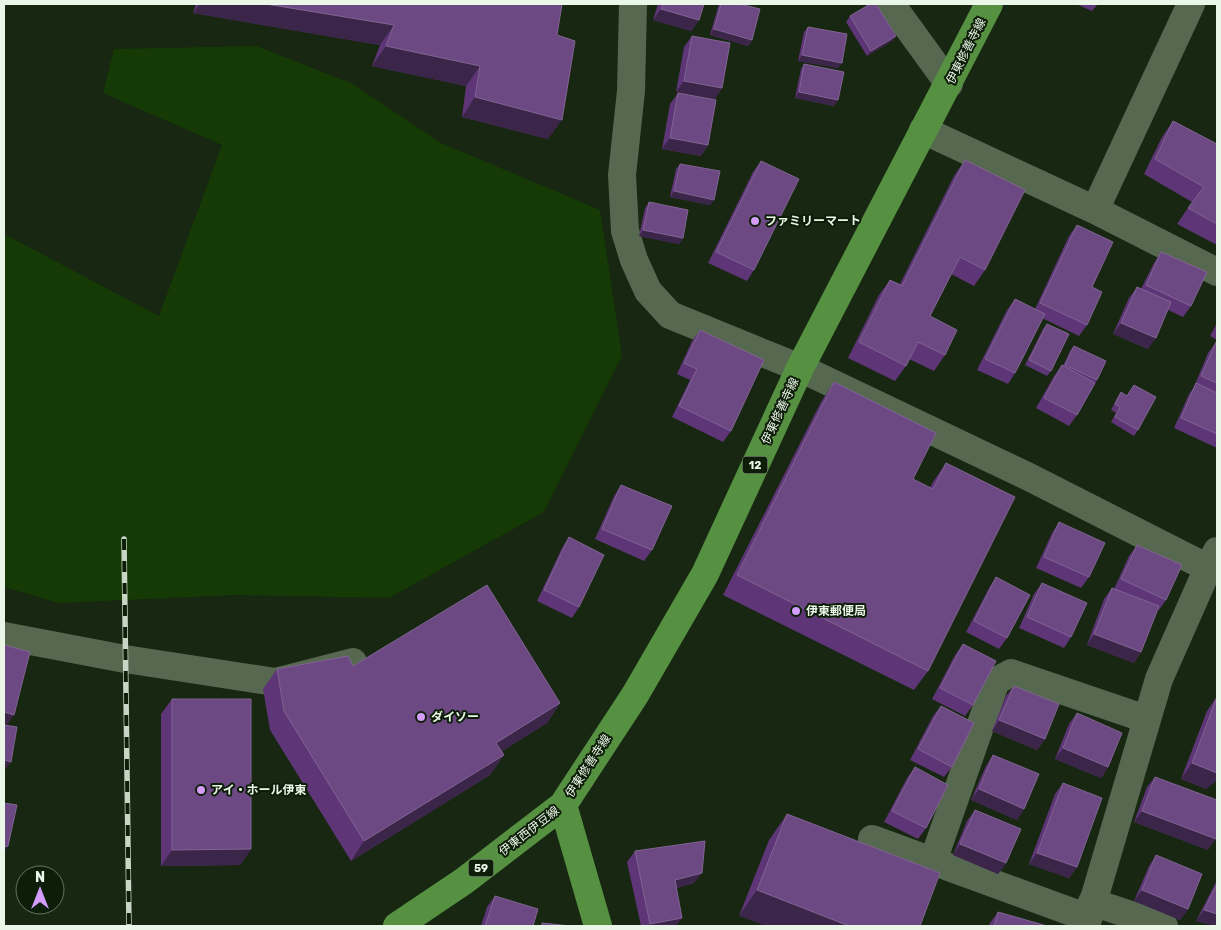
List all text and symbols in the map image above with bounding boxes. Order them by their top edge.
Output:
street label: 伊東修善寺線 [943,16,989,86]
place label: ファミリーマート [765,214,861,228]
marker: ファミリーマート [749,215,761,227]
street label: 伊東修善寺線 [758,375,802,447]
road number: 12 [742,456,768,474]
place label: 伊東郵便局 [806,604,866,618]
marker: 伊東郵便局 [790,605,802,617]
place label: ダイソー [431,710,479,724]
marker: ダイソー [415,711,427,723]
street label: 伊東修善寺線 [563,732,613,800]
place label: アイ・ホール伊東 [211,783,306,797]
marker: アイ・ホール伊東 [195,784,207,796]
street label: 伊東西伊豆線 [496,803,562,859]
road number: 59 [468,860,494,876]
north arrow [15,865,65,915]
text: N [35,869,45,886]

